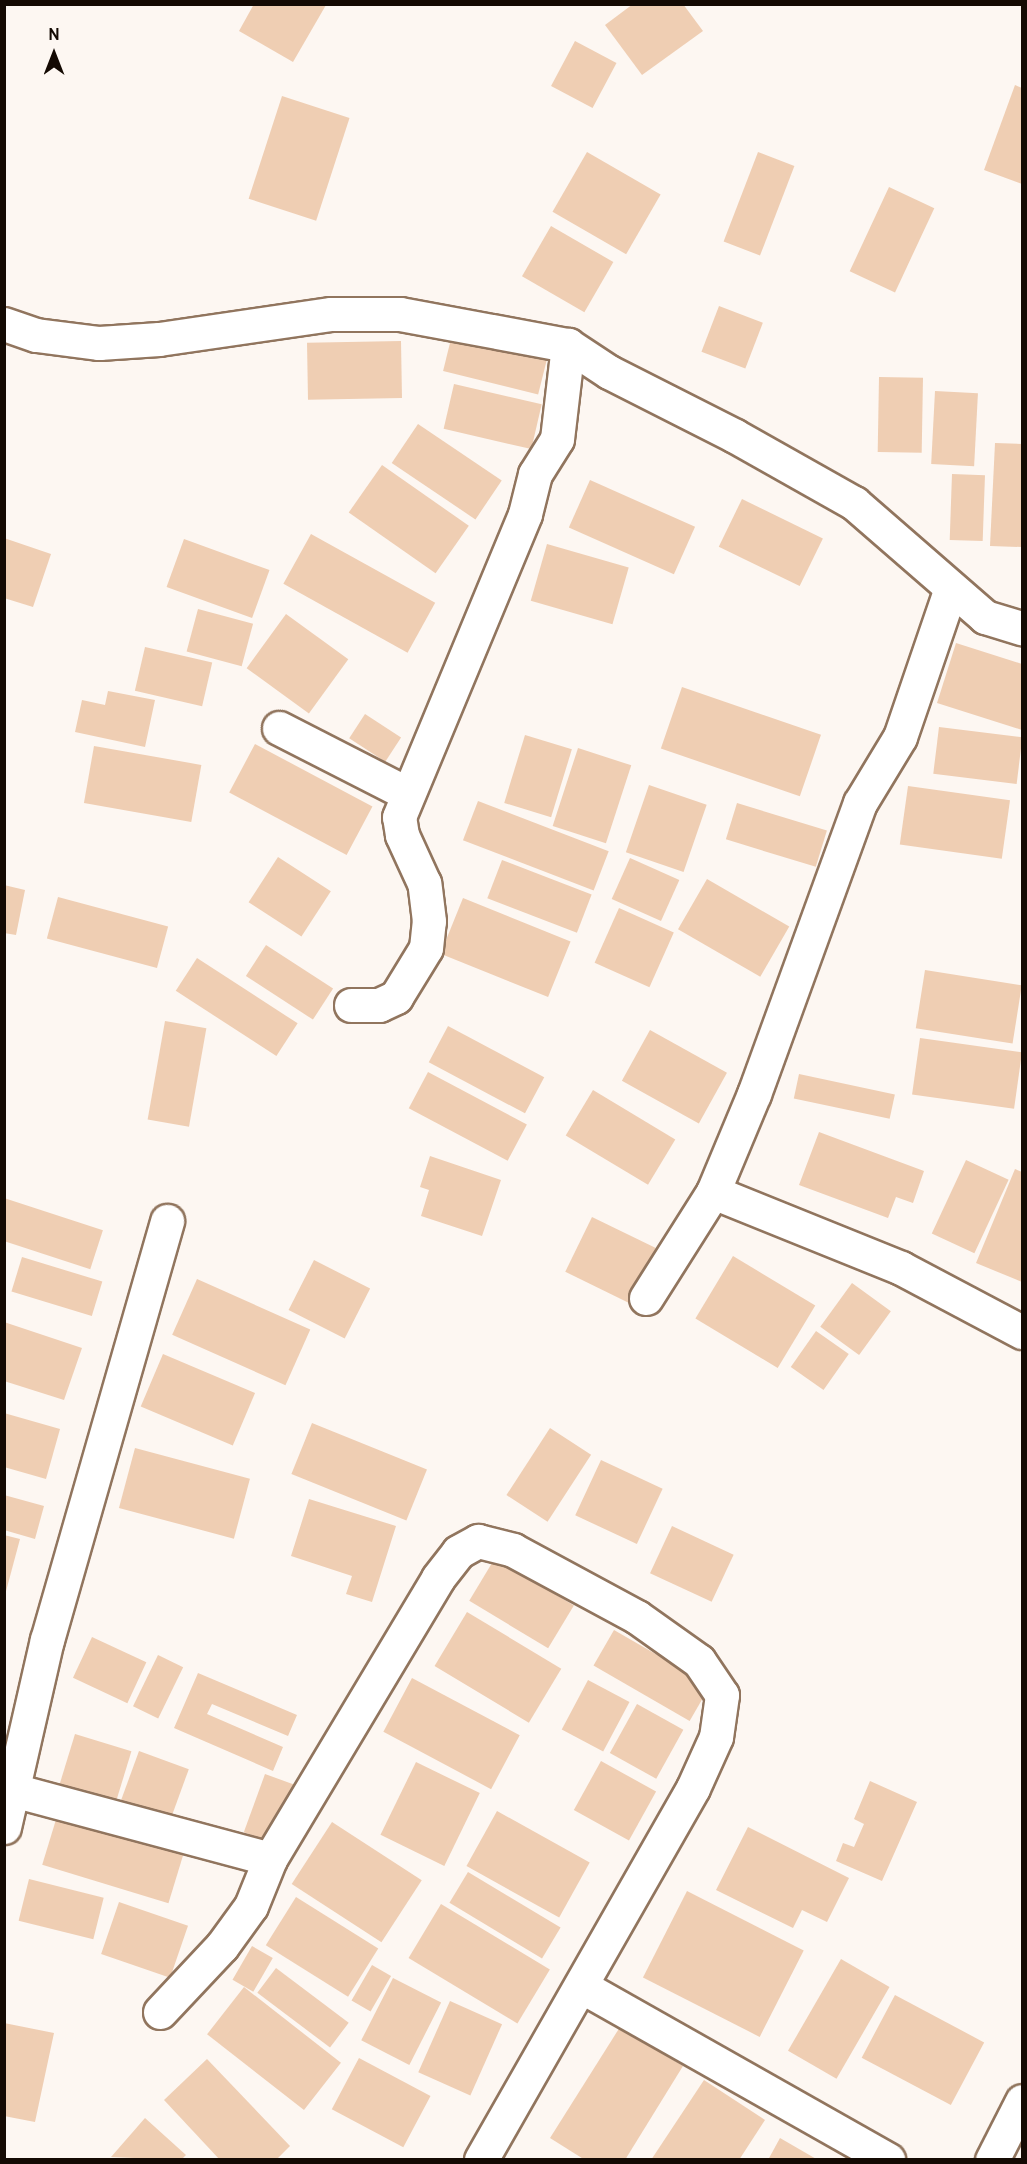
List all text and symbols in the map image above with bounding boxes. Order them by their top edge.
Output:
north arrow [24,24,84,84]
text: N [48,26,60,46]

